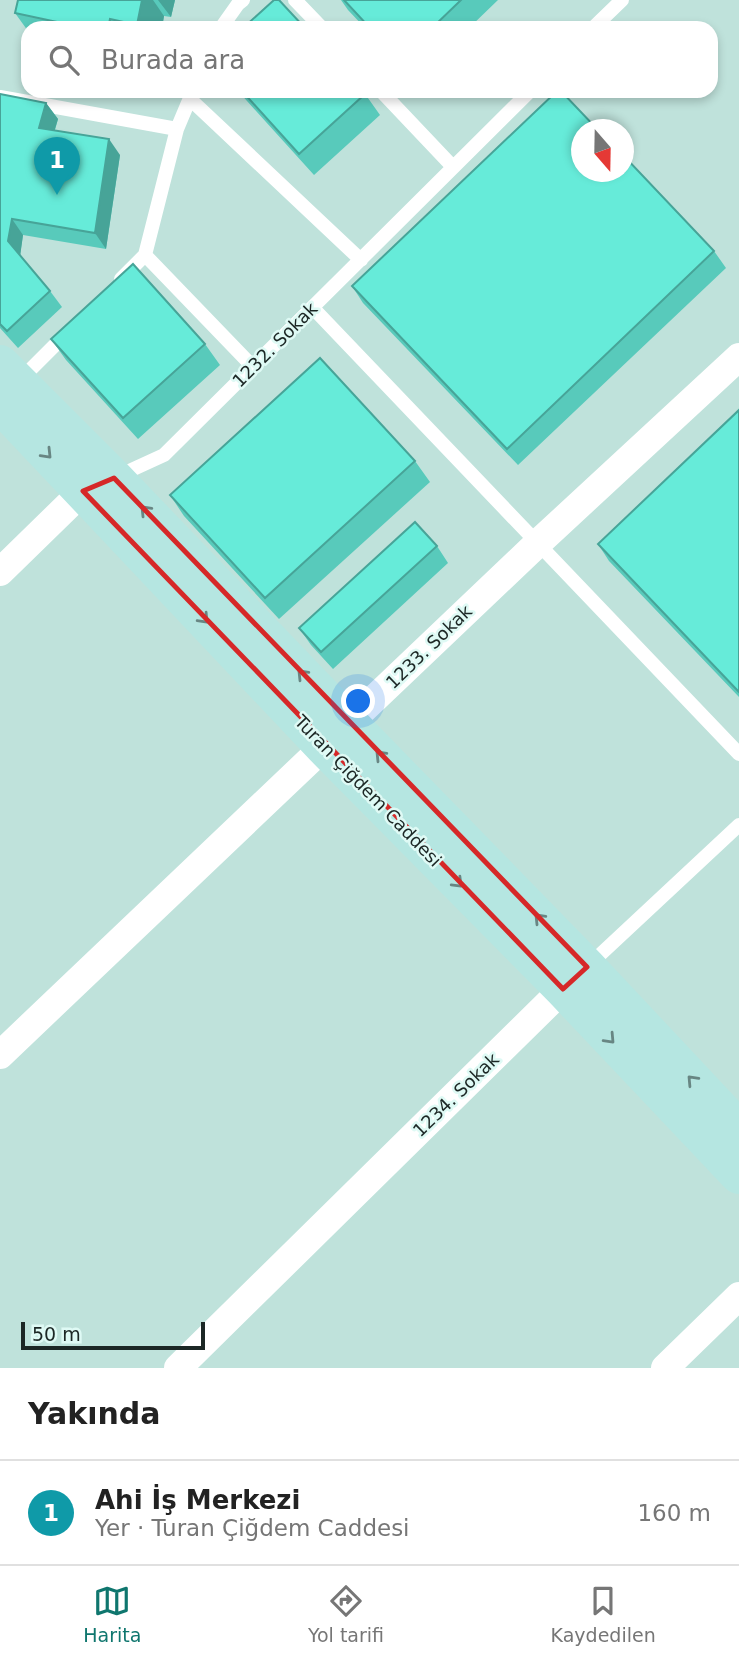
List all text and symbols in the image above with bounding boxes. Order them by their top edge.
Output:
search box [21,21,718,98]
icon: search [45,41,83,79]
text: Burada ara [101,45,245,75]
north arrow [571,119,634,182]
pin: 1 [34,137,80,195]
street label: 1232. Sokak [228,297,322,391]
one-way arrow [39,445,52,458]
one-way arrow [140,505,153,518]
street label: 1233. Sokak [381,600,476,693]
one-way arrow [195,611,208,624]
one-way arrow [298,669,310,682]
your location [341,684,375,718]
street label: Turan Çiğdem Caddesi [290,710,446,871]
one-way arrow [376,751,389,764]
one-way arrow [450,874,463,887]
one-way arrow [535,913,548,926]
one-way arrow [602,1031,615,1044]
street label: 1234. Sokak [408,1048,503,1141]
one-way arrow [688,1075,701,1088]
scale bar [21,1319,205,1351]
text: 50 m [32,1323,81,1345]
text: Yakında [28,1396,161,1431]
text: Ahi İş Merkezi [95,1485,300,1515]
text: 1 [43,1500,59,1526]
text: 160 m [637,1500,711,1526]
text: Yer · Turan Çiğdem Caddesi [95,1515,410,1541]
tab: Harita [83,1582,141,1646]
tab: Yol tarifi [308,1582,384,1646]
tab: Kaydedilen [551,1582,656,1646]

